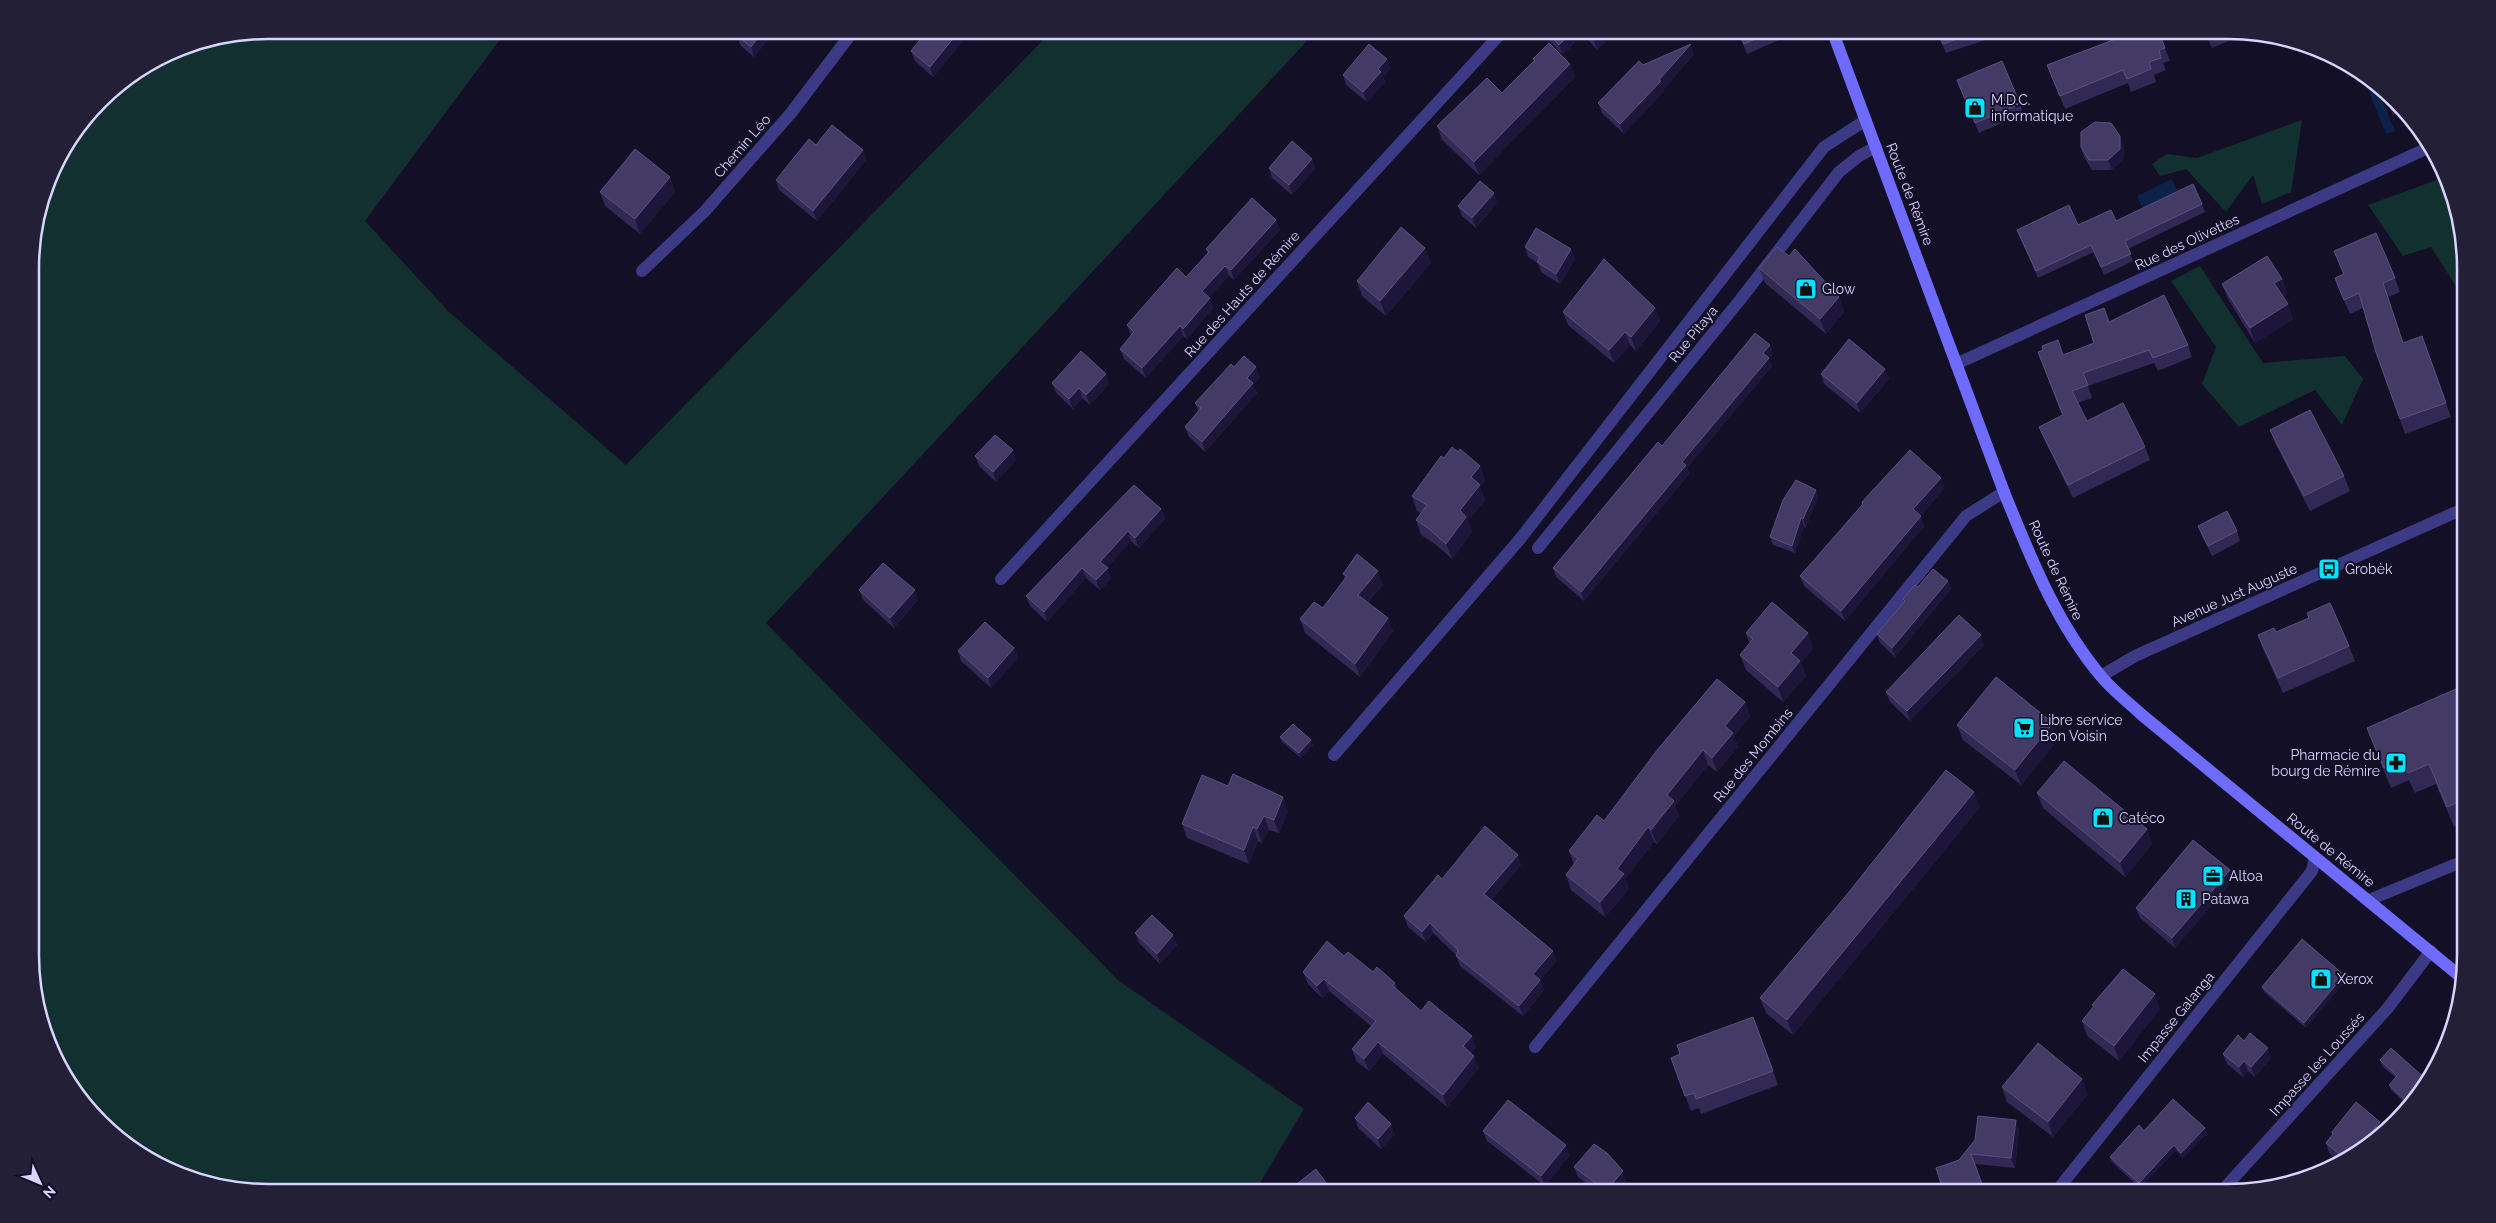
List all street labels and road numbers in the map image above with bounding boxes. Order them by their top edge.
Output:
street label: Chemin Léo [710,111,774,181]
street label: Route de Rémire [1883,141,1937,247]
street label: Rue des Olivettes [2132,211,2242,273]
street label: Rue des Hauts de Rémire [1181,228,1303,360]
street label: Rue Pitaya [1665,303,1721,365]
street label: Route de Rémire [2026,518,2086,622]
street label: Avenue Just Auguste [2169,560,2299,630]
street label: Rue des Mombins [1710,705,1796,805]
street label: Route de Rémire [2284,810,2378,890]
street label: Impasse Galanga [2135,969,2217,1065]
street label: Impasse les Loussés [2266,1009,2368,1119]

